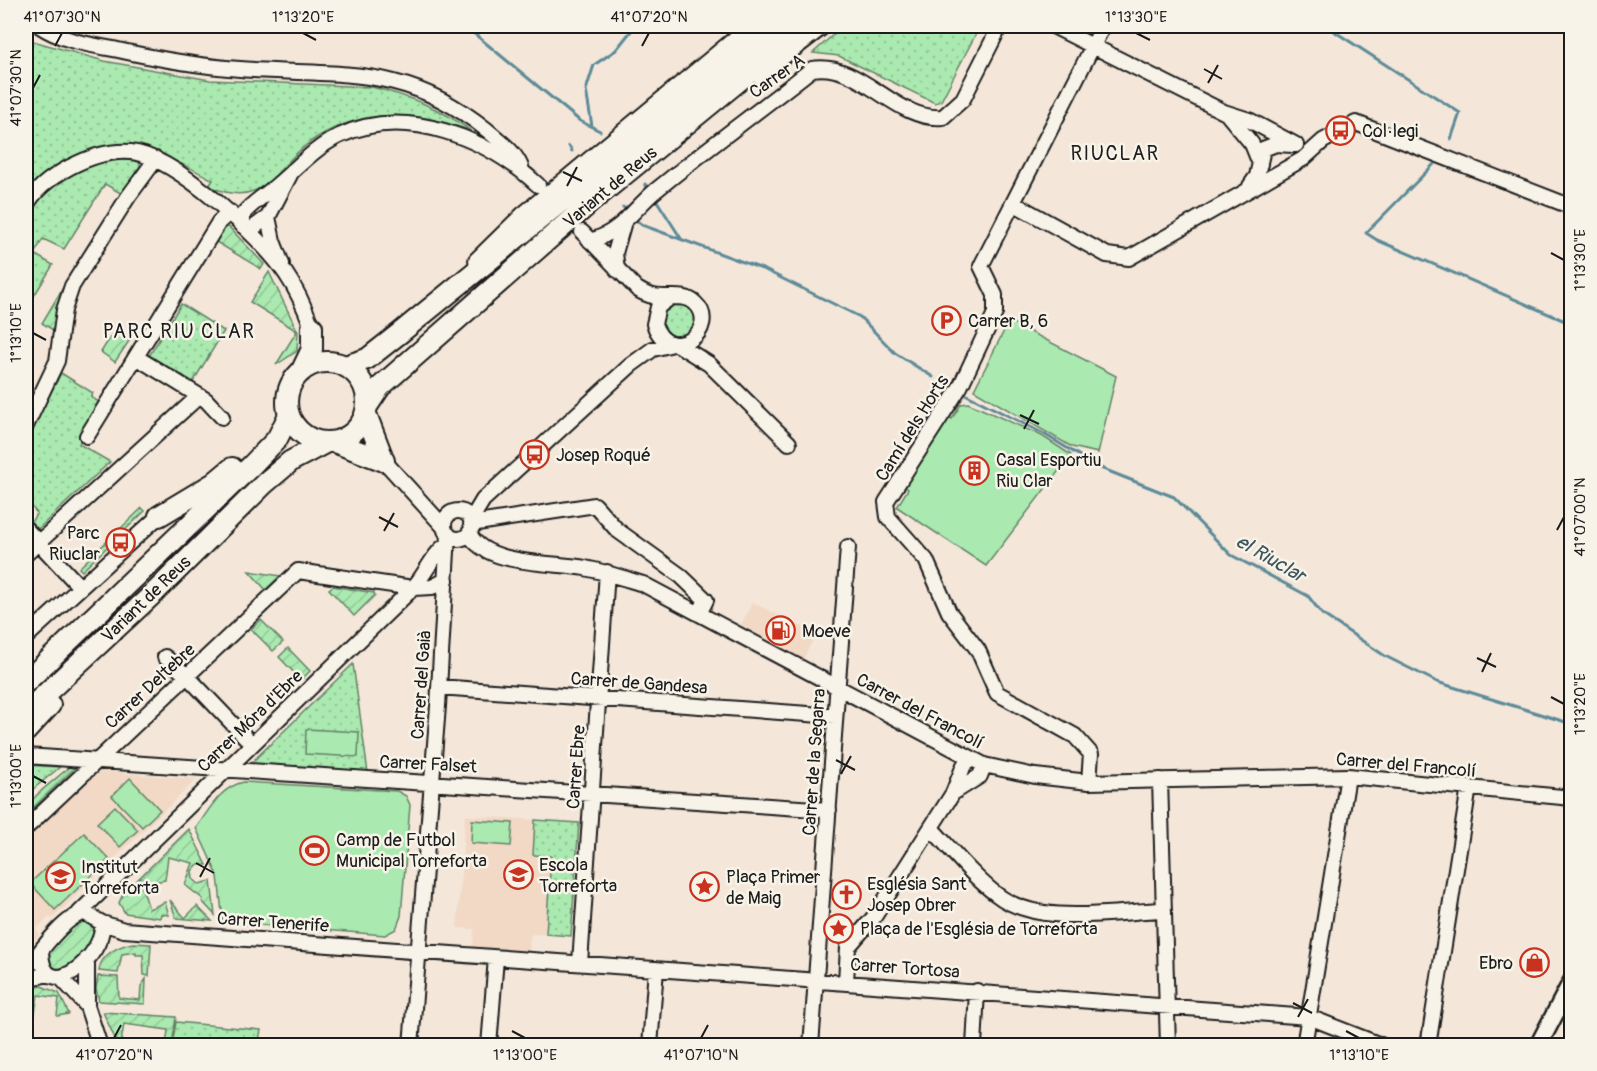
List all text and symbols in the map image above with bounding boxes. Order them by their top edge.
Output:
text: 41°07'30"N [23,8,101,27]
text: 1°13'20"E [272,8,334,27]
text: 41°07'20"N [610,8,688,27]
text: 1°13'30"E [1105,8,1167,27]
text: 41°07'30"N [7,49,26,127]
street label: Carrer A [745,49,810,104]
bus stop icon: Col·legi [1325,115,1357,147]
place label: Col·legi [1362,120,1418,143]
street label: Variant de Reus [559,141,662,233]
district label: RIUCLAR [1070,141,1160,166]
text: 1°13'30"E [1571,229,1590,291]
text: 1°13'10"E [7,303,26,363]
parking icon: Carrer B, 6 [931,305,963,337]
place label: Carrer B, 6 [968,310,1048,333]
district label: PARC RIU CLAR [103,319,255,344]
street label: Camí dels Horts [871,371,954,486]
bus stop icon: Josep Roqué [519,439,551,471]
place label: Josep Roqué [556,444,651,467]
place label: Casal Esportiu Riu Clar [996,449,1102,493]
building icon: Casal Esportiu Riu Clar [959,454,991,486]
text: 41°07'00"N [1571,477,1590,557]
place label: Parc Riuclar [49,522,101,566]
bus stop icon: Parc Riuclar [105,527,137,559]
water label: el Riuclar [1232,529,1312,590]
street label: Variant de Reus [97,551,196,648]
fuel station icon: Moeve [765,615,797,647]
place label: Moeve [802,620,851,643]
street label: Carrer del Gaià [406,630,437,740]
street label: Carrer Deltebre [100,638,201,734]
street label: Carrer Móra d'Ebre [193,665,308,778]
street label: Carrer de Gandesa [570,667,708,700]
street label: Carrer del Francolí [852,668,987,755]
text: 1°13'20"E [1571,673,1590,735]
street label: Carrer de la Segarra [798,688,831,836]
street label: Carrer Ebre [562,724,591,810]
text: 1°13'00"E [7,744,26,808]
street label: Carrer del Francolí [1335,748,1477,783]
street label: Carrer Falset [379,750,478,779]
place label: Camp de Futbol Municipal Torreforta [336,829,487,873]
sports icon: Camp de Futbol Municipal Torreforta [299,834,331,866]
place label: Escola Torreforta [539,854,617,898]
place label: Institut Torreforta [81,856,159,900]
school or university icon: Escola Torreforta [502,859,534,891]
school or university icon: Institut Torreforta [44,861,76,893]
place label: Plaça Primer de Maig [726,866,821,910]
place icon: Plaça Primer de Maig [689,871,721,903]
place label: Església Sant Josep Obrer [867,873,967,917]
church icon: Església Sant Josep Obrer [830,878,862,910]
street label: Carrer Tenerife [216,907,330,938]
place icon: Plaça de l'Església de Torreforta [823,913,855,945]
place label: Plaça de l'Església de Torreforta [860,918,1098,941]
shop icon: Ebro [1518,947,1550,979]
place label: Ebro [1479,952,1513,975]
street label: Carrer Tortosa [849,953,961,984]
text: 41°07'20"N [75,1046,153,1065]
text: 1°13'00"E [493,1046,557,1065]
text: 41°07'10"N [664,1046,738,1065]
text: 1°13'10"E [1329,1046,1389,1065]

